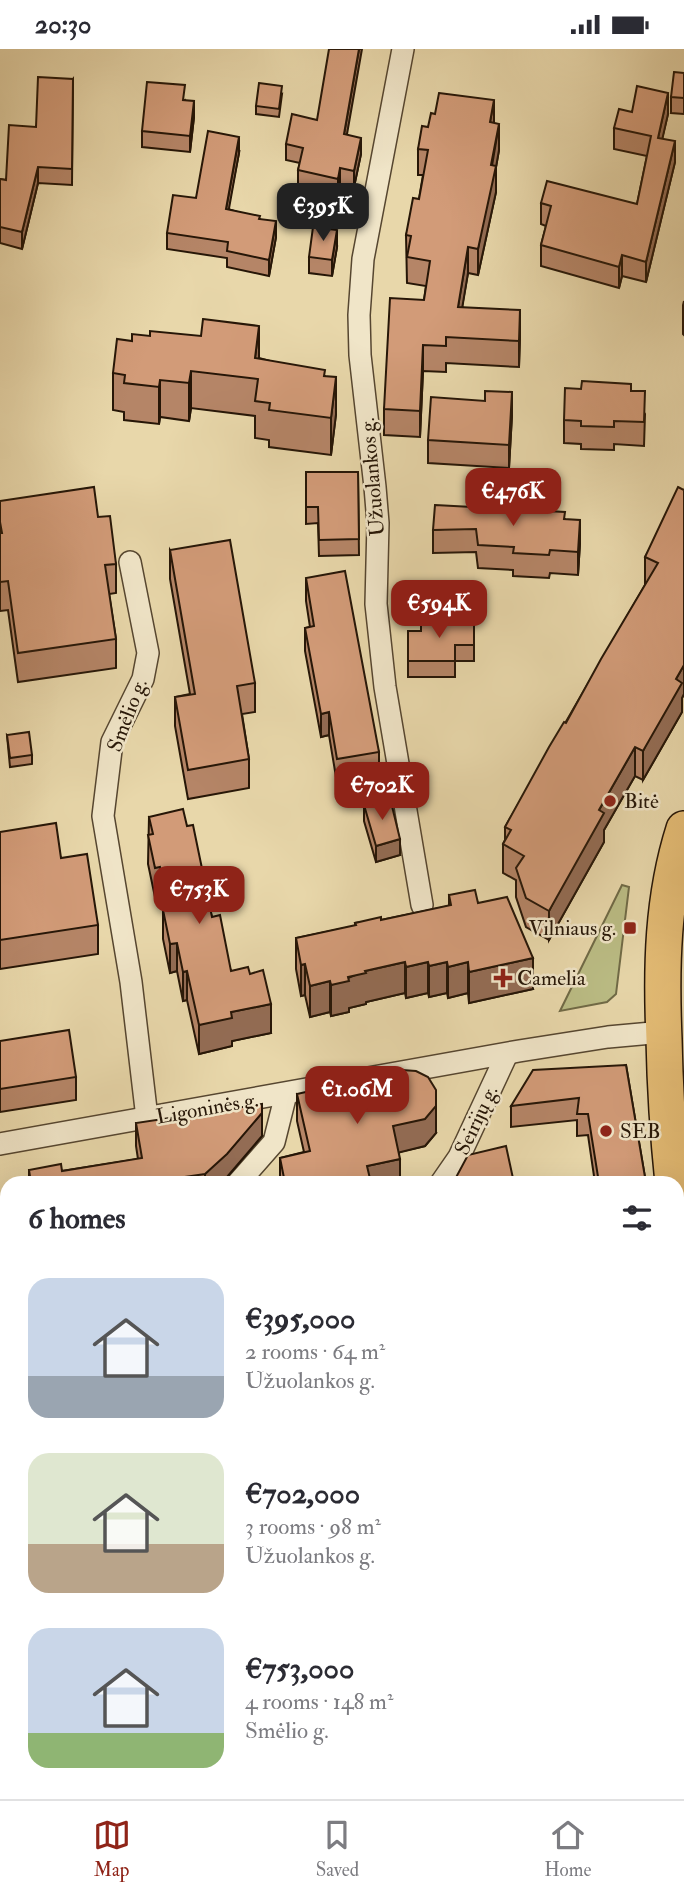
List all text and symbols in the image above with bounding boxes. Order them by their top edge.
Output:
text: 20:30 [35,9,91,41]
pin: €395K [274,183,372,243]
text: €395K [293,191,353,220]
street label: Užuolankos g. [354,417,391,537]
pin: €476K [464,469,562,528]
text: €476K [481,476,545,505]
pin: €594K [390,581,488,640]
text: €594K [407,588,471,617]
street label: Smėlio g. [101,675,154,756]
pin: €702K [333,763,431,822]
text: €702K [350,770,414,799]
place label: Bitė [624,788,659,815]
marker: Bitė [602,793,618,809]
pin: €753K [150,867,248,926]
text: €753K [169,874,229,903]
place label: Vilniaus g. [528,915,616,942]
marker: Vilniaus g. [622,920,638,936]
place label: Camelia [517,965,586,992]
marker: Camelia [495,970,511,986]
pin: €1.06M [300,1067,414,1126]
text: €1.06M [321,1074,393,1103]
street label: Seirijų g. [449,1081,504,1159]
street label: Ligoninės g. [154,1086,260,1131]
place label: SEB [620,1118,661,1145]
marker: SEB [598,1123,614,1139]
icon: filters [618,1199,656,1237]
text: 6 homes [28,1200,126,1237]
text: €395,000 [245,1300,355,1337]
icon: home [84,1306,168,1390]
text: 2 rooms · 64 m² [245,1337,385,1366]
text: Užuolankos g. [245,1366,375,1395]
text: €702,000 [245,1475,360,1512]
icon: home [84,1481,168,1565]
text: 3 rooms · 98 m² [245,1512,381,1541]
text: Užuolankos g. [245,1541,375,1570]
text: €753,000 [245,1650,354,1687]
icon: home [84,1656,168,1740]
text: 4 rooms · 148 m² [245,1687,393,1716]
text: Smėlio g. [245,1716,329,1745]
tab: Map [93,1816,131,1882]
tab: Saved [316,1816,359,1882]
tab: Home [544,1816,591,1882]

